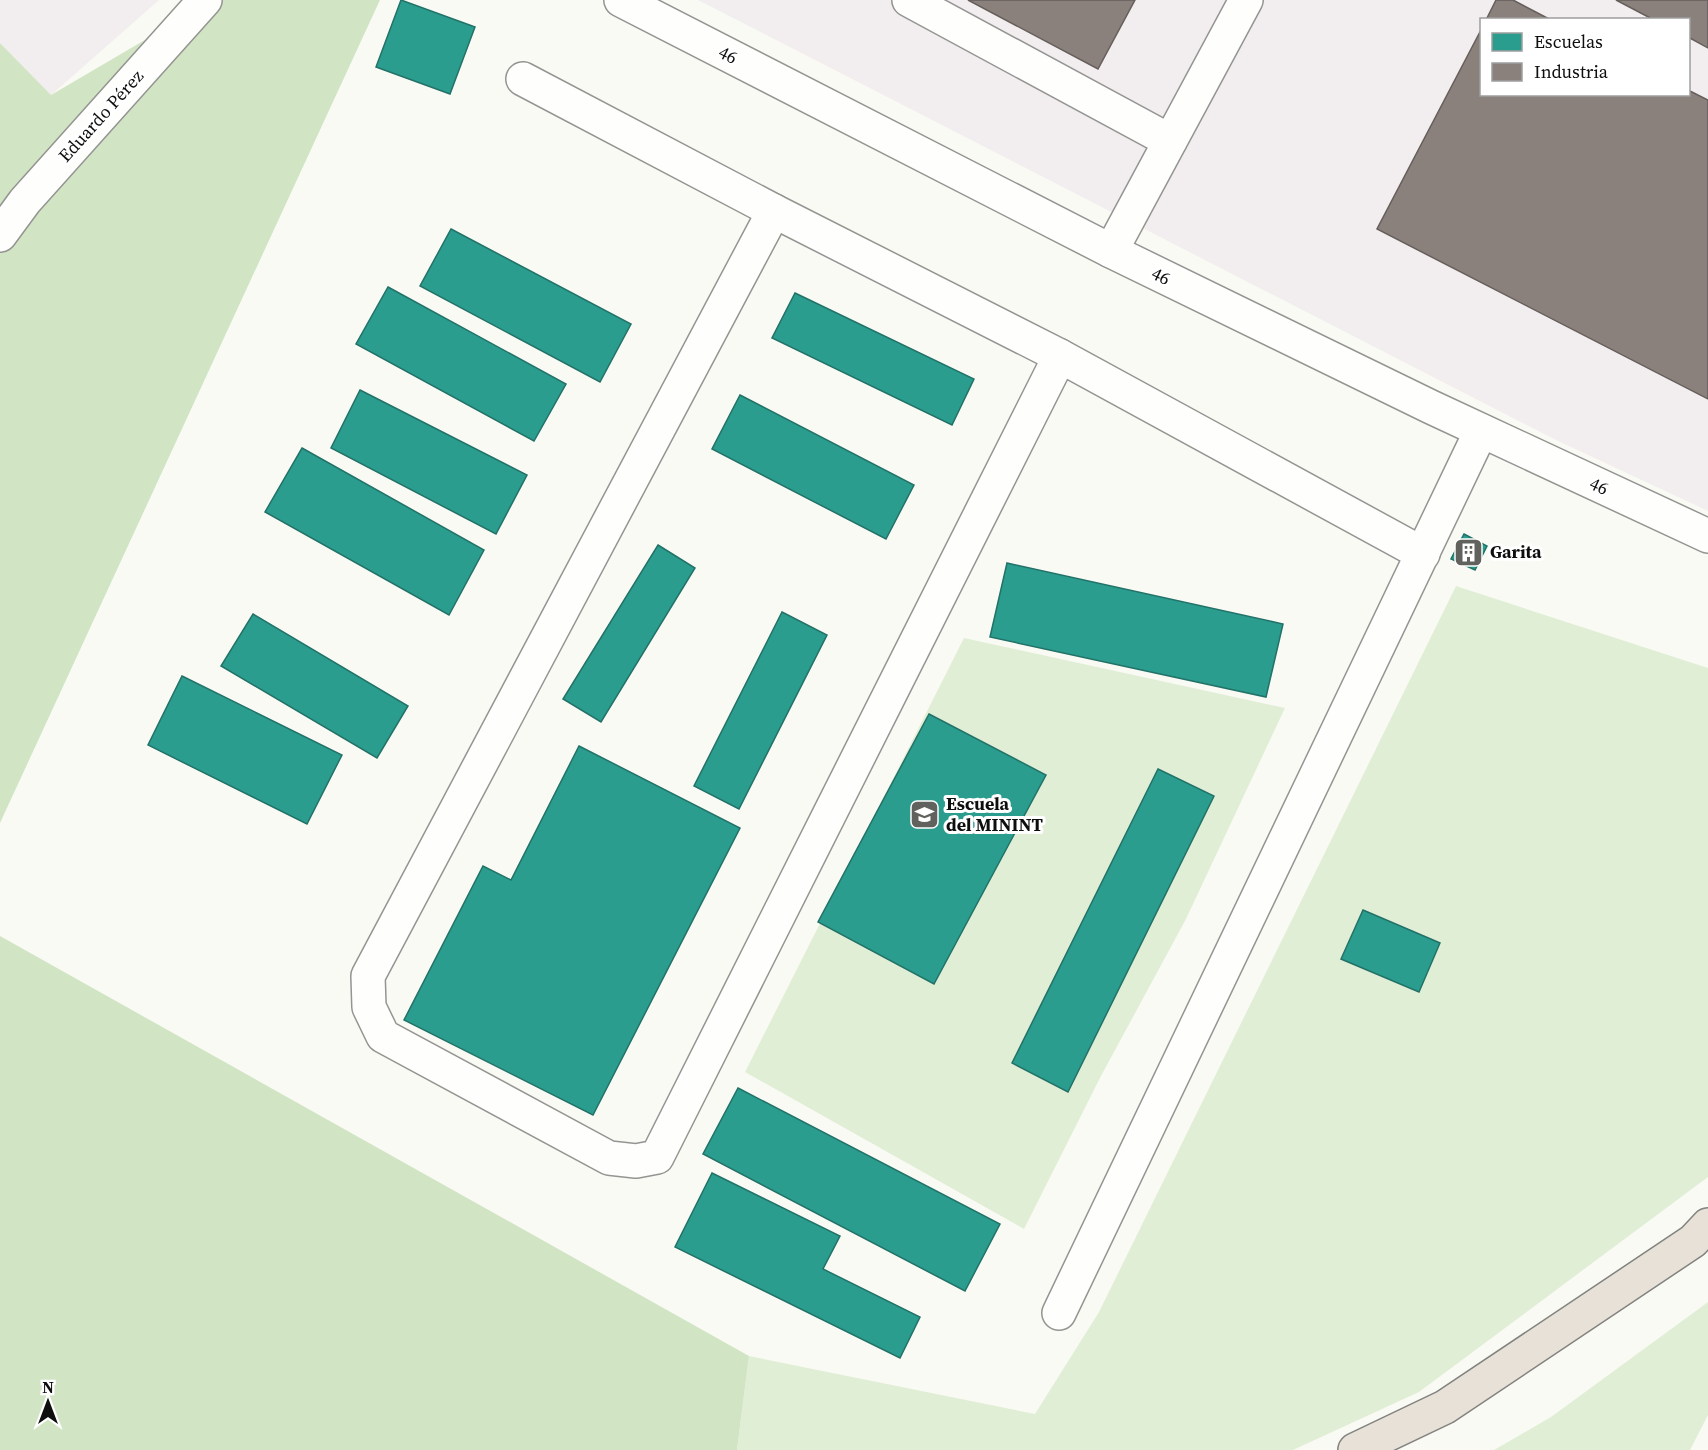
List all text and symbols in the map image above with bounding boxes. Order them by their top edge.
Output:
legend [1480,18,1690,96]
text: Escuelas [1534,29,1603,54]
street label: 46 [715,39,742,70]
text: Industria [1534,59,1609,84]
street label: Eduardo Pérez [52,64,149,167]
street label: 46 [1148,260,1175,291]
street label: 46 [1586,470,1613,501]
building icon: Garita [1453,536,1485,568]
place label: Garita [1490,539,1542,564]
place label: Escuela del MININT [946,791,1044,837]
school or university icon: Escuela del MININT [909,798,941,830]
north arrow [18,1372,78,1432]
text: N [42,1376,54,1398]

